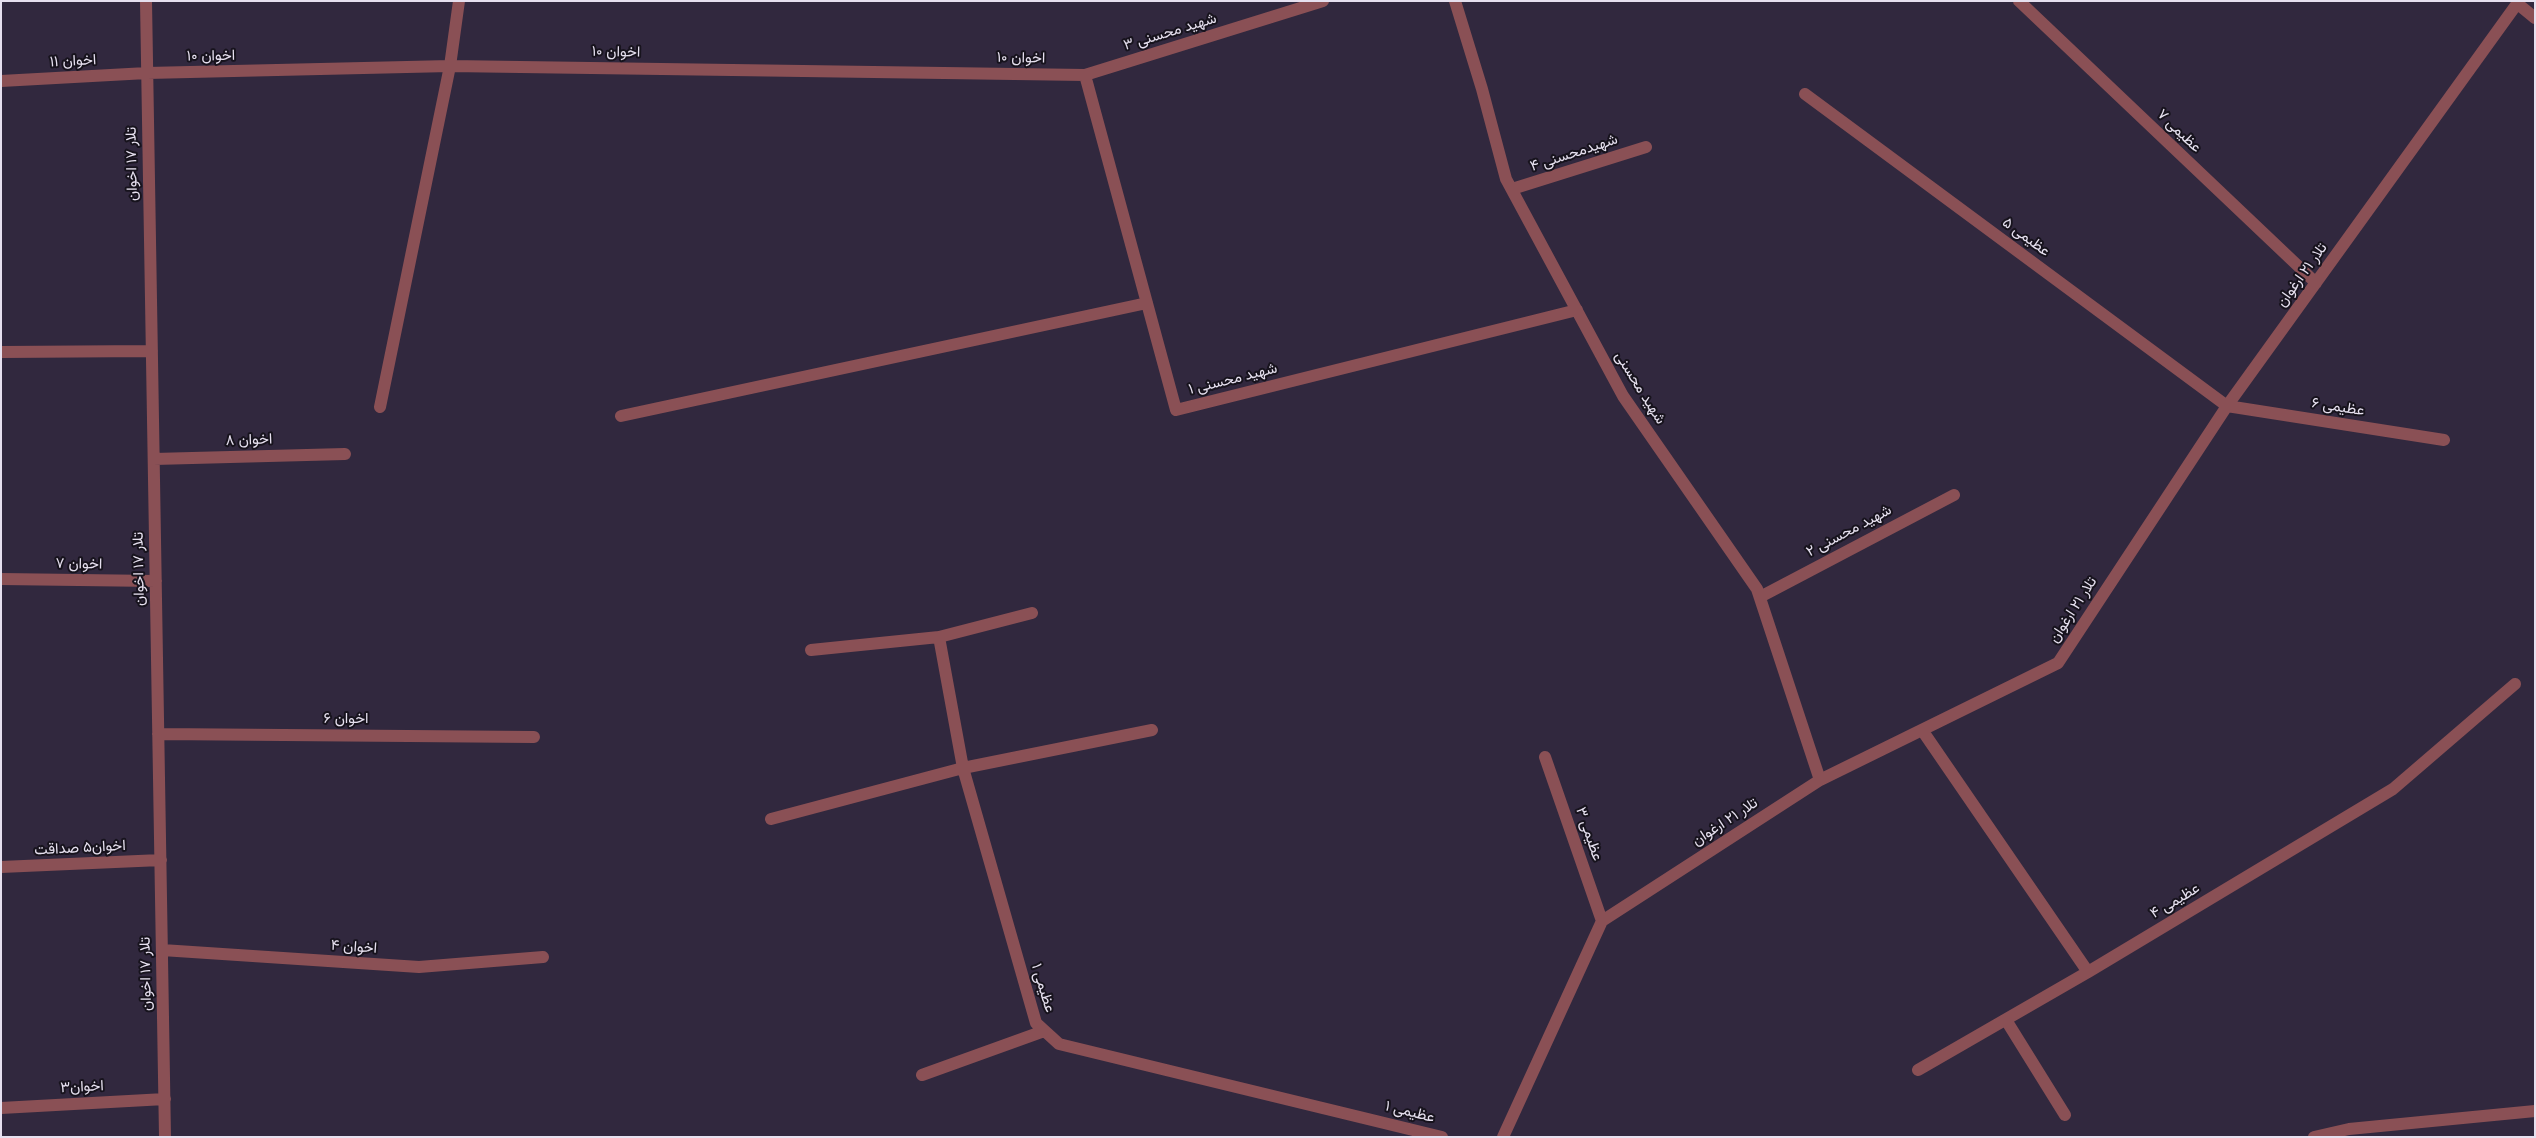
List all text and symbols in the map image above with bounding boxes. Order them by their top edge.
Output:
street label: شهید محسنی ۳ [1121,9,1219,55]
street label: اخوان ۱۰ [592,43,640,61]
street label: اخوان ۱۰ [187,47,235,65]
street label: اخوان ۱۰ [997,49,1045,67]
street label: اخوان ۱۱ [49,51,97,71]
street label: عظیمی ۷ [2153,106,2205,156]
street label: تلار ۱۷ اخوان [122,127,142,201]
street label: شهیدمحسنی ۴ [1528,130,1620,176]
street label: عظیمی ۵ [1999,214,2053,260]
street label: تلار ۲۱ ارغوان [2273,239,2331,311]
street label: شهید محسنی [1611,348,1669,428]
street label: شهید محسنی ۱ [1187,359,1279,399]
street label: عظیمی ۶ [2310,394,2366,420]
street label: اخوان ۸ [225,430,273,450]
street label: شهید محسنی ۲ [1803,501,1895,561]
street label: تلار ۱۷ اخوان [129,532,149,606]
street label: اخوان ۷ [56,555,102,573]
street label: تلار ۲۱ ارغوان [2045,574,2101,646]
street label: اخوان ۶ [323,710,369,728]
street label: تلار ۲۱ ارغوان [1689,794,1761,850]
street label: عظیمی ۳ [1571,805,1607,863]
street label: اخوان۵ صداقت [34,837,126,859]
street label: عظیمی ۴ [2147,879,2203,923]
street label: اخوان ۴ [330,936,378,958]
street label: تلار ۱۷ اخوان [136,937,156,1011]
street label: عظیمی ۱ [1027,961,1059,1015]
street label: اخوان۳ [60,1077,104,1097]
street label: عظیمی ۱ [1383,1097,1437,1127]

